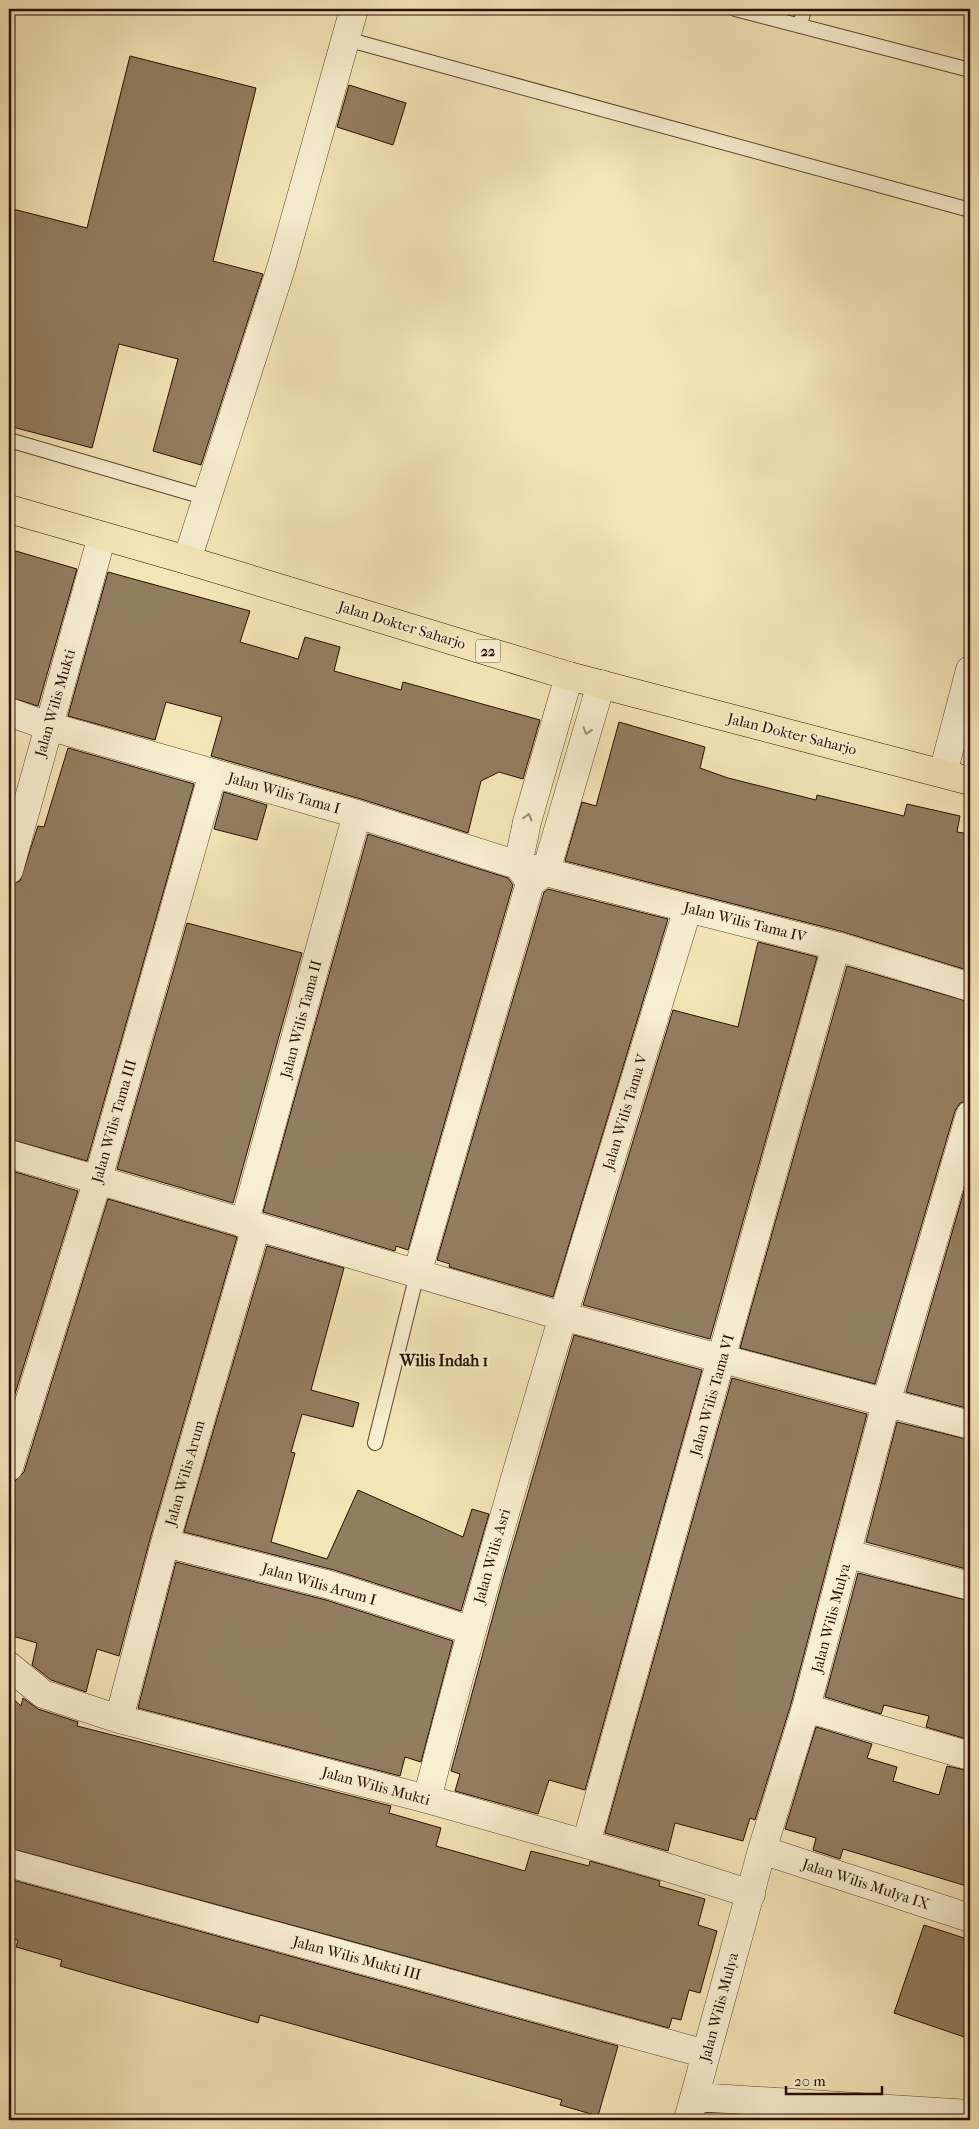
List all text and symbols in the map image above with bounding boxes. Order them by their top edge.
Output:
street label: Jalan Dokter Saharjo [335,597,468,653]
road number: 22 [476,640,500,662]
street label: Jalan Wilis Mukti [31,647,79,760]
street label: Jalan Dokter Saharjo [725,709,859,759]
one-way arrow [582,726,592,735]
street label: Jalan Wilis Tama I [225,768,342,818]
one-way arrow [522,813,533,822]
street label: Jalan Wilis Tama IV [681,898,809,946]
street label: Jalan Wilis Tama II [276,958,325,1081]
street label: Jalan Wilis Tama V [599,1051,651,1173]
street label: Jalan Wilis Tama III [87,1057,140,1186]
street label: Jalan Wilis Tama VI [686,1332,738,1459]
district label: Wilis Indah 1 [399,1351,489,1370]
street label: Jalan Wilis Arum [161,1418,209,1529]
street label: Jalan Wilis Asri [470,1506,514,1606]
street label: Jalan Wilis Arum I [259,1559,378,1609]
street label: Jalan Wilis Mulya [808,1560,855,1676]
street label: Jalan Wilis Mukti [319,1763,433,1809]
street label: Jalan Wilis Mulya IX [799,1855,932,1913]
street label: Jalan Wilis Mukti III [290,1932,423,1984]
street label: Jalan Wilis Mulya [696,1949,743,2065]
scale bar [786,2064,883,2096]
text: 20 m [794,2072,826,2090]

